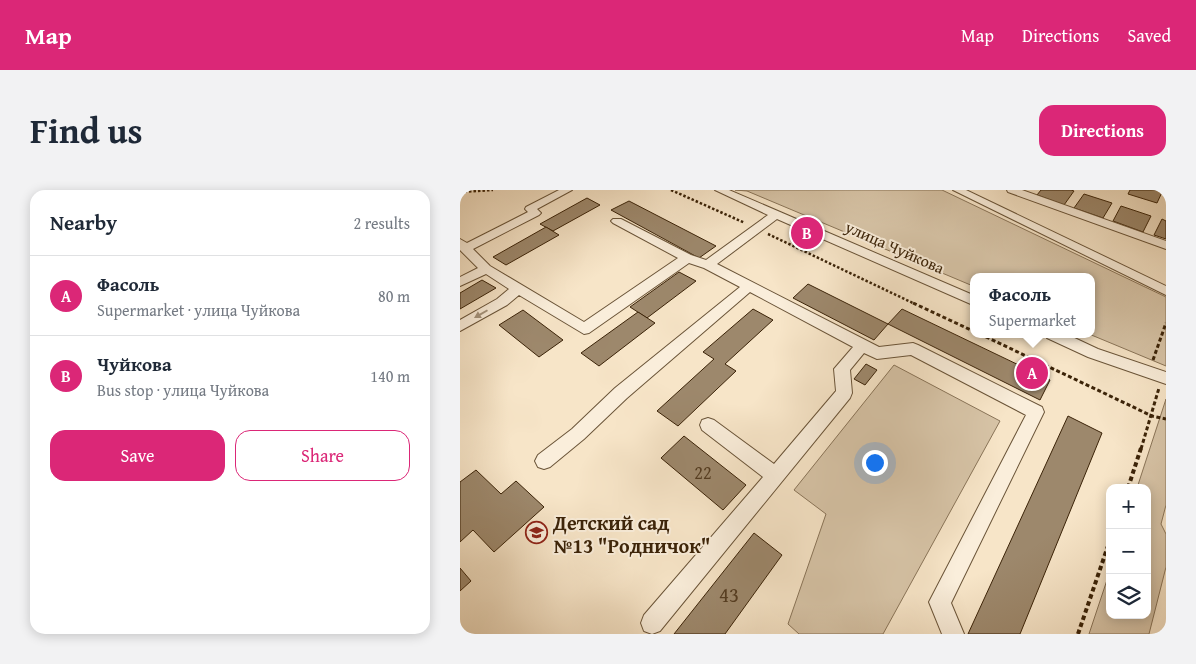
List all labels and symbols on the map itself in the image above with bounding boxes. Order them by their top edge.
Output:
pin: B [791,214,823,252]
street label: улица Чуйкова [841,214,949,280]
one-way arrow [474,310,489,318]
pin: A [1016,354,1048,392]
your location [862,450,888,476]
house number: 22 [694,459,712,486]
place label: Детский сад №13 "Родничок" [552,508,710,560]
school or university icon: Детский сад №13 "Родничок" [525,521,549,545]
house number: 43 [719,579,739,610]

